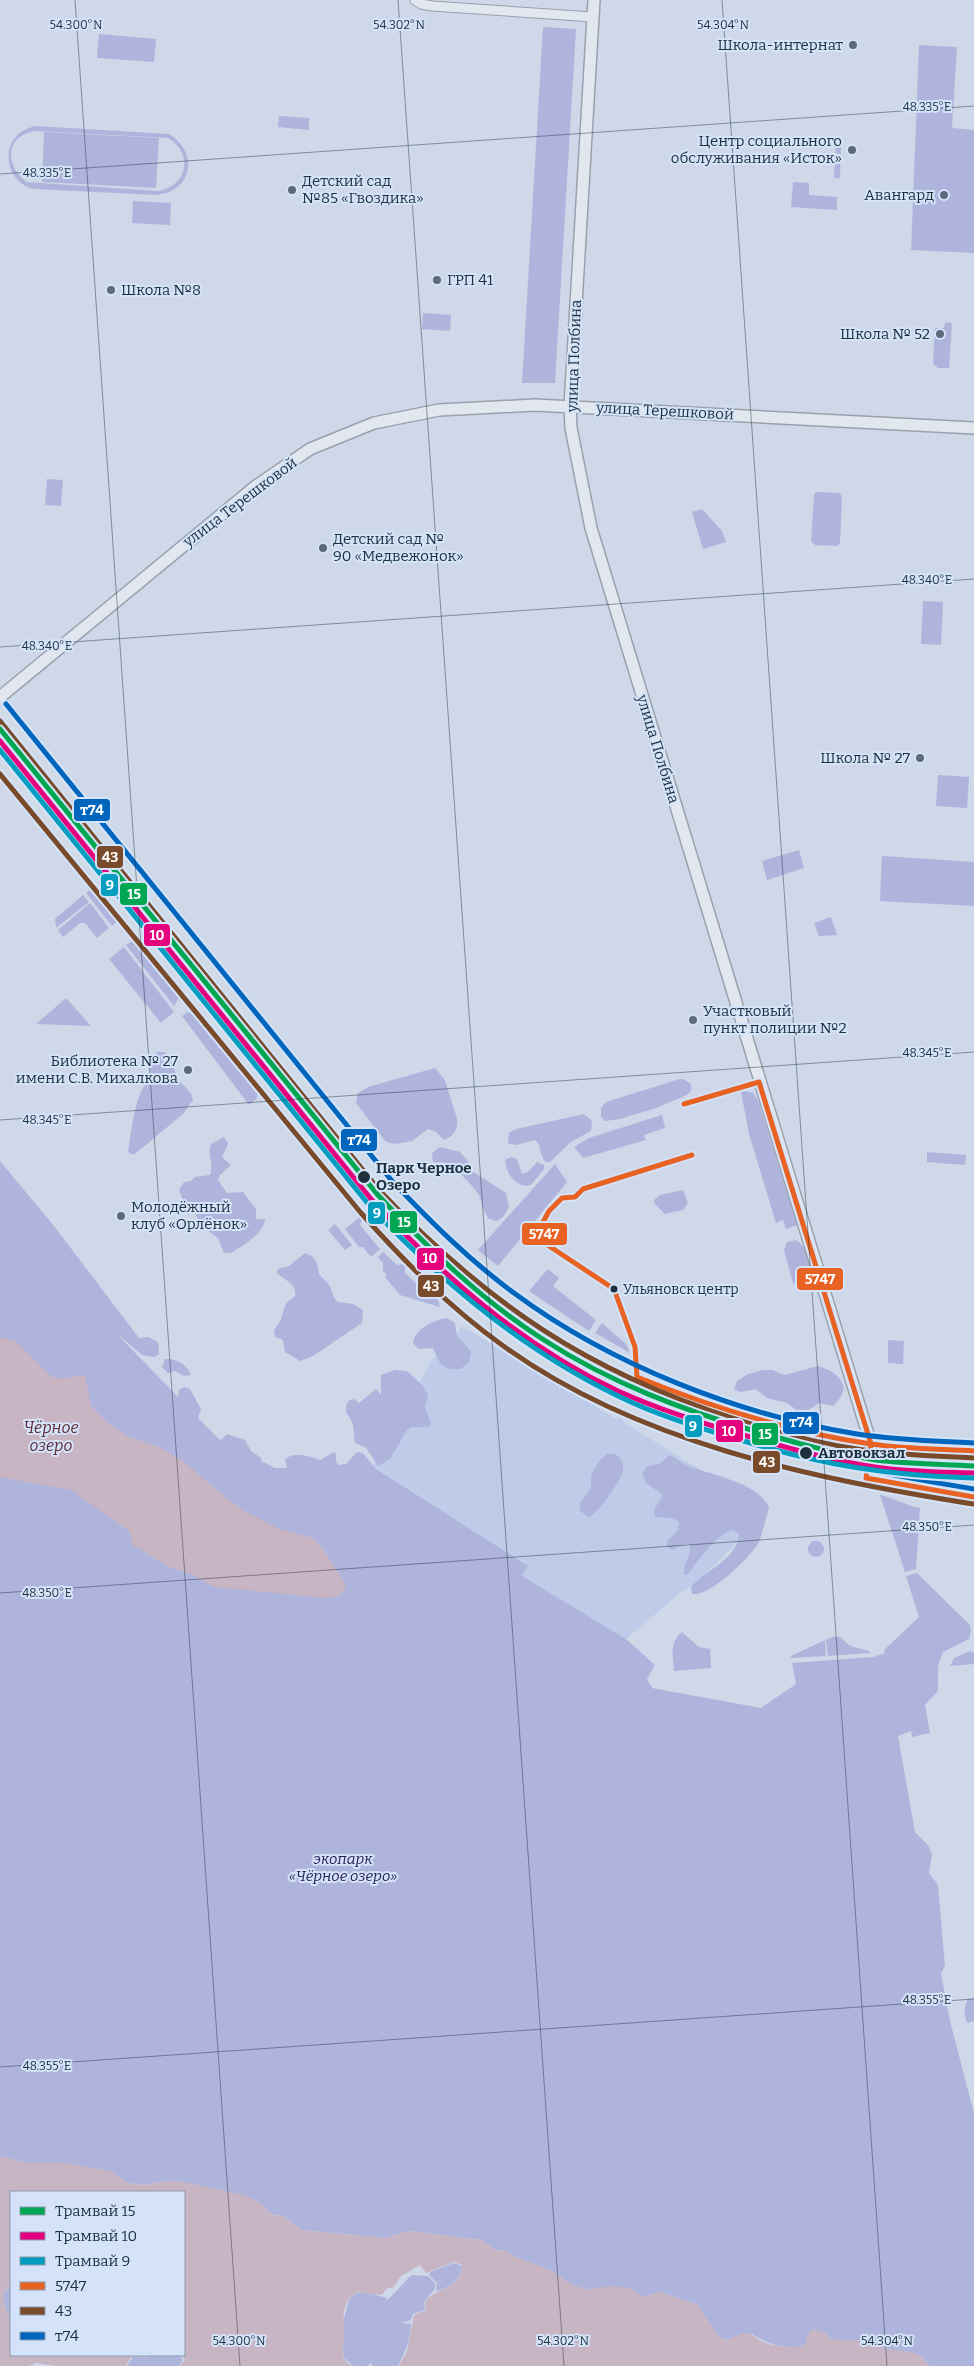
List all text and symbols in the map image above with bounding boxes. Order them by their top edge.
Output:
text: 54.300°N [50,18,103,32]
text: 54.302°N [373,18,425,32]
text: 54.304°N [697,18,749,32]
place label: Школа-интернат [717,36,843,54]
marker: Школа-интернат [847,39,859,51]
text: 48.335°E [903,100,951,114]
place label: Центр социального обслуживания «Исток» [671,132,842,167]
marker: Центр социального обслуживания «Исток» [846,144,858,156]
text: 48.335°E [23,166,71,180]
place label: Детский сад №85 «Гвоздика» [302,172,424,207]
marker: Детский сад №85 «Гвоздика» [286,184,298,196]
place label: Авангард [864,186,934,204]
marker: Авангард [938,189,950,201]
place label: ГРП 41 [447,271,493,289]
marker: ГРП 41 [431,274,443,286]
place label: Школа №8 [121,281,201,299]
marker: Школа №8 [105,284,117,296]
street label: улица Полбина [563,299,585,414]
place label: Школа № 52 [840,325,930,343]
marker: Школа № 52 [934,328,946,340]
street label: улица Терешковой [595,398,734,424]
street label: улица Терешковой [179,453,301,551]
place label: Детский сад № 90 «Медвежонок» [333,530,464,565]
marker: Детский сад № 90 «Медвежонок» [317,542,329,554]
text: 48.340°E [902,573,952,587]
text: 48.340°E [22,639,72,653]
street label: улица Полбина [633,691,683,806]
place label: Школа № 27 [820,749,910,767]
marker: Школа № 27 [914,752,926,764]
line badge: т74 [73,798,111,822]
text: т74 [80,802,104,819]
line badge: 43 [96,845,124,869]
text: 43 [102,849,118,866]
line badge: 9 [100,873,119,897]
text: 9 [106,877,114,894]
line badge: 15 [119,882,148,906]
text: 15 [127,886,141,903]
line badge: 10 [143,923,171,947]
text: 10 [150,927,165,944]
place label: Участковый пункт полиции №2 [703,1002,847,1037]
marker: Участковый пункт полиции №2 [687,1014,699,1026]
text: 48.345°E [902,1046,952,1060]
place label: Библиотека № 27 имени С.В. Михалкова [16,1052,178,1087]
marker: Библиотека № 27 имени С.В. Михалкова [182,1064,194,1076]
text: 48.345°E [22,1113,72,1127]
line badge: т74 [340,1128,378,1152]
text: т74 [347,1132,371,1149]
place label: Парк Черное Озеро [376,1159,472,1194]
marker: Парк Черное Озеро [356,1169,372,1185]
place label: Молодёжный клуб «Орлёнок» [131,1198,247,1233]
line badge: 9 [367,1201,386,1225]
text: 9 [373,1205,381,1222]
marker: Молодёжный клуб «Орлёнок» [115,1210,127,1222]
line badge: 15 [389,1210,418,1234]
text: 15 [397,1214,411,1231]
line badge: 5747 [521,1222,568,1246]
text: 5747 [529,1226,560,1243]
line badge: 10 [416,1247,445,1271]
text: 10 [423,1250,438,1267]
line badge: 5747 [796,1267,844,1291]
text: 5747 [805,1271,836,1288]
line badge: 43 [417,1274,445,1298]
text: 43 [423,1278,439,1295]
place label: Ульяновск центр [623,1281,739,1298]
marker: Ульяновск центр [609,1284,619,1294]
line badge: т74 [782,1411,820,1435]
line badge: 9 [684,1414,703,1438]
text: т74 [789,1414,813,1431]
water label: Чёрное озеро [24,1418,78,1455]
text: 9 [689,1418,697,1435]
line badge: 10 [715,1419,744,1443]
line badge: 15 [751,1422,779,1446]
text: 10 [722,1423,737,1440]
text: 15 [758,1426,772,1443]
place label: Автовокзал [818,1444,906,1462]
marker: Автовокзал [798,1445,814,1461]
line badge: 43 [752,1450,781,1474]
text: 43 [759,1454,775,1471]
text: 48.350°E [902,1520,952,1534]
text: 48.350°E [22,1586,72,1600]
park label: экопарк «Чёрное озеро» [289,1850,397,1885]
text: 48.355°E [903,1993,951,2007]
text: 48.355°E [23,2059,71,2073]
legend [10,2191,185,2356]
text: Трамвай 15 [55,2202,136,2220]
text: Трамвай 10 [55,2227,137,2245]
text: Трамвай 9 [55,2252,130,2270]
text: 5747 [55,2277,87,2295]
text: 43 [55,2302,72,2320]
text: т74 [55,2327,79,2345]
text: 54.300°N [213,2334,266,2348]
text: 54.302°N [537,2334,589,2348]
text: 54.304°N [861,2334,913,2348]

